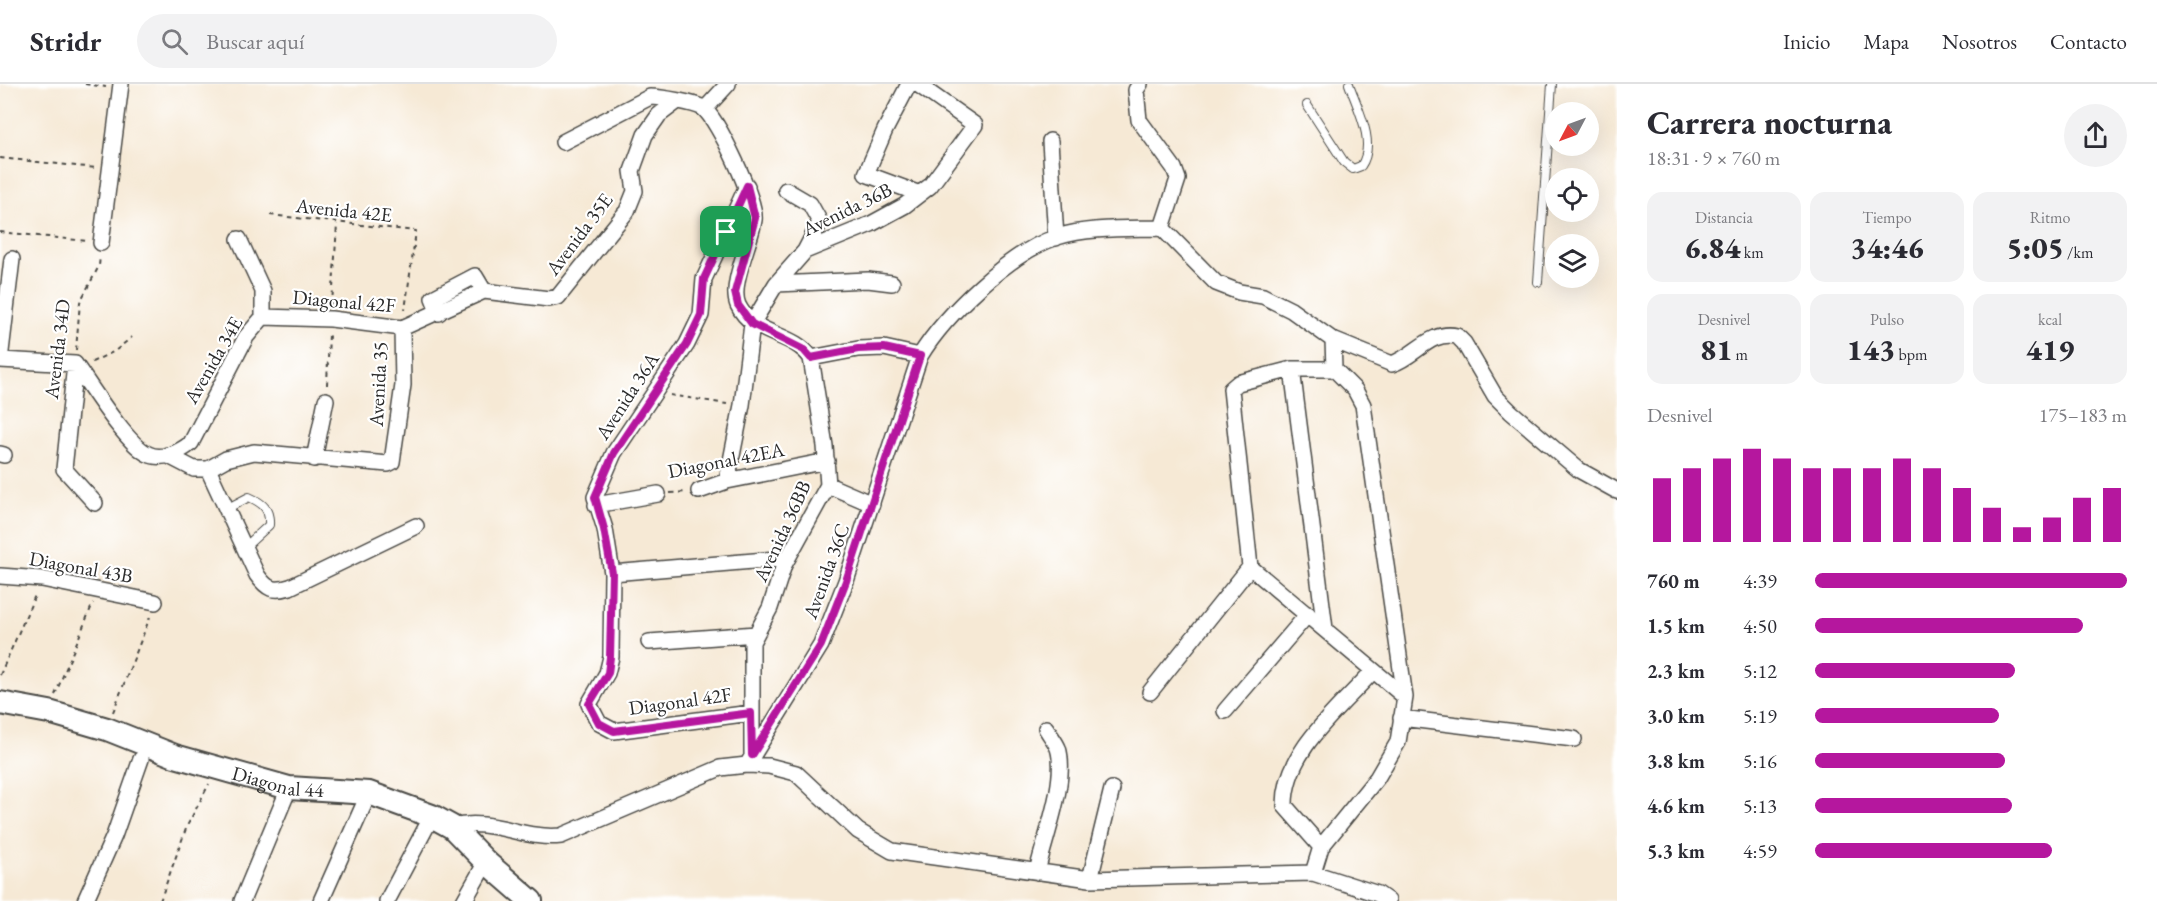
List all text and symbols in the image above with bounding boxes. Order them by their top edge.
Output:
search box [137,14,557,68]
text: Stridr [30,23,101,59]
icon: search [158,25,191,58]
text: Buscar aquí [206,27,304,56]
text: Inicio [1783,28,1830,55]
text: Mapa [1863,28,1909,55]
text: Nosotros [1942,28,2017,55]
text: Contacto [2050,28,2127,55]
text: Carrera nocturna [1647,101,1892,144]
north arrow [1545,102,1599,156]
map controls [1545,102,1599,288]
button: share [2064,104,2127,167]
text: 18:31 · 9 × 760 m [1647,145,1780,171]
button: locate [1545,168,1599,222]
street label: Avenida 36B [797,176,896,242]
street label: Avenida 35E [539,188,618,281]
street label: Avenida 42E [294,192,393,228]
pin [700,206,751,257]
text: Distancia [1695,207,1753,228]
text: Tiempo [1862,207,1912,228]
text: Ritmo [2030,207,2070,228]
icon: arrive [709,215,742,248]
text: 6.84 [1684,228,1740,267]
text: 34:46 [1850,228,1924,267]
text: 5:05 [2007,228,2064,267]
button: layers [1545,234,1599,288]
text: km [1740,242,1764,263]
text: /km [2064,242,2093,263]
street label: Diagonal 42F [291,284,397,318]
street label: Avenida 34D [38,298,76,401]
text: Desnivel [1698,309,1750,330]
text: Pulso [1870,309,1904,330]
text: kcal [2038,309,2062,330]
street label: Avenida 34E [177,312,248,409]
text: 81 [1700,330,1732,369]
text: 143 [1847,330,1895,369]
text: 419 [2026,330,2074,369]
street label: Avenida 35 [363,341,393,428]
text: m [1732,344,1748,365]
text: bpm [1895,344,1927,365]
street label: Avenida 36A [589,347,665,445]
text: Desnivel [1647,402,1713,428]
text: 175–183 m [2039,402,2127,428]
street label: Diagonal 42EA [665,436,787,484]
street label: Avenida 36BB [747,476,817,587]
street label: Avenida 36C [796,520,855,623]
street label: Diagonal 43B [27,545,135,589]
text: 760 m [1647,568,1700,594]
text: 4:39 [1743,568,1777,594]
text: 1.5 km [1647,613,1705,639]
text: 4:50 [1743,613,1777,639]
text: 2.3 km [1647,658,1705,684]
text: 5:12 [1743,658,1777,684]
street label: Diagonal 42F [627,681,733,721]
text: 3.0 km [1647,703,1705,729]
text: 5:19 [1743,703,1777,729]
text: 3.8 km [1647,748,1705,774]
text: 5:16 [1743,748,1777,774]
street label: Diagonal 44 [229,760,325,803]
text: 4.6 km [1647,793,1705,819]
text: 5:13 [1743,793,1777,819]
text: 5.3 km [1647,838,1705,864]
text: 4:59 [1743,838,1777,864]

